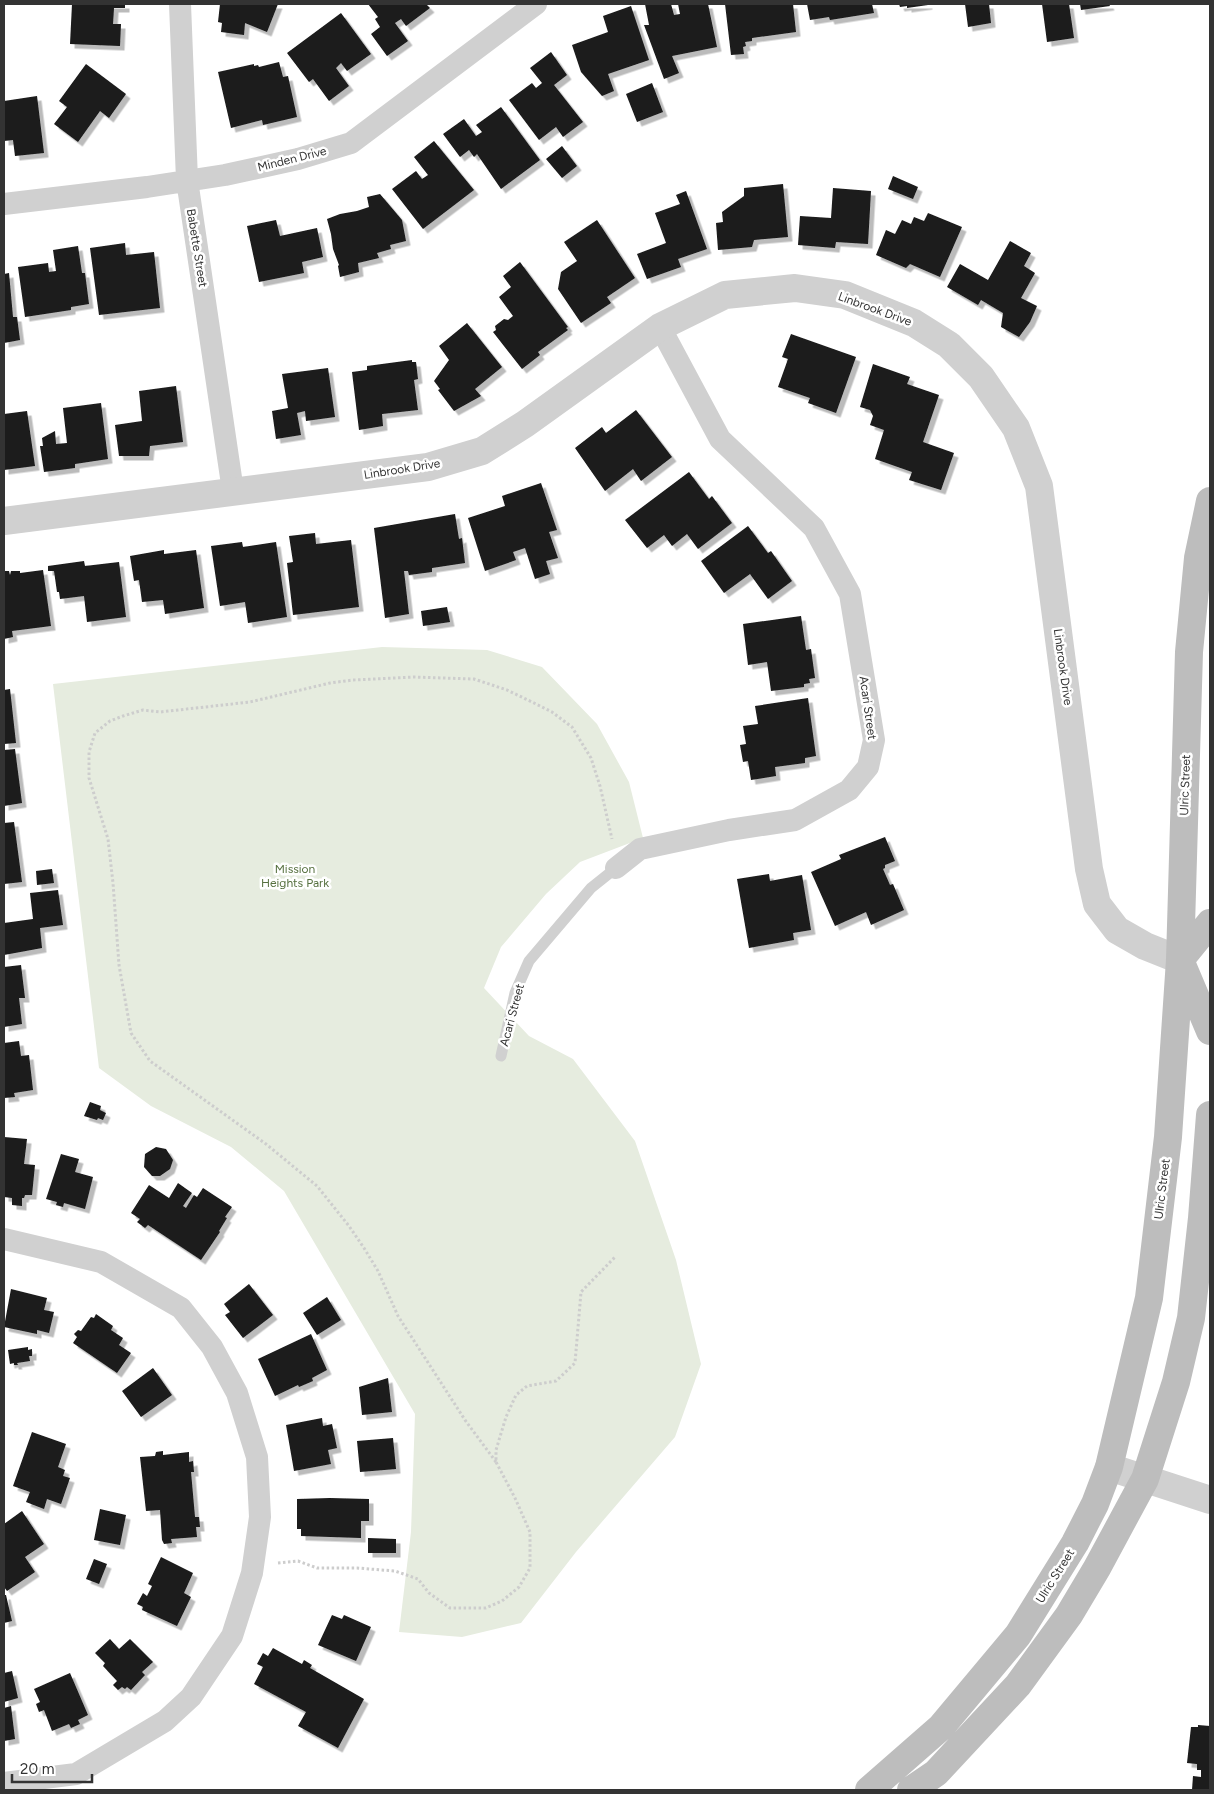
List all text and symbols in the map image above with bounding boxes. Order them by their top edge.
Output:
street label: Minden Drive [256,144,328,174]
street label: Babette Street [184,208,210,289]
street label: Linbrook Drive [836,289,914,329]
street label: Linbrook Drive [363,456,442,482]
street label: Linbrook Drive [1051,628,1075,707]
street label: Acari Street [857,675,879,741]
street label: Ulric Street [1177,754,1193,816]
park label: Mission Heights Park [261,862,329,890]
street label: Acari Street [497,982,527,1048]
street label: Ulric Street [1151,1157,1173,1220]
street label: Ulric Street [1033,1546,1077,1606]
scale bar [12,1752,92,1784]
text: 20 m [20,1760,54,1778]

